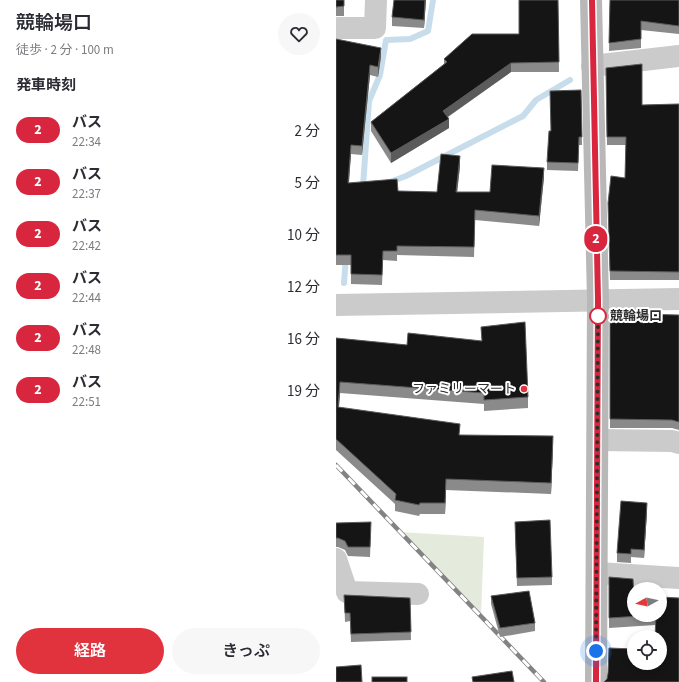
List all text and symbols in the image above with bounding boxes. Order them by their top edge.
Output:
text: 競輪場口 [16,10,92,37]
button: heart [278,13,320,55]
text: 徒歩 · 2 分 · 100 m [16,41,114,59]
text: 発車時刻 [16,75,76,96]
text: バス [72,112,102,133]
text: 2 [34,120,42,140]
text: 2 分 [295,121,320,142]
text: 22:34 [72,133,101,151]
text: バス [72,164,102,185]
text: 2 [34,172,42,192]
text: 5 分 [295,173,320,194]
text: 22:37 [72,185,101,203]
text: バス [72,216,102,237]
text: 2 [34,224,42,244]
text: 10 分 [287,225,320,246]
line badge: 2 [583,226,609,252]
text: 2 [592,229,600,249]
text: 22:42 [72,237,101,255]
text: バス [72,268,102,289]
text: 2 [34,276,42,296]
text: 12 分 [287,277,320,298]
text: 22:44 [72,289,101,307]
marker: 競輪場口 [589,307,607,325]
place label: 競輪場口 [610,307,662,325]
text: バス [72,320,102,341]
text: 2 [34,328,42,348]
text: 16 分 [287,329,320,350]
text: 22:48 [72,341,101,359]
text: バス [72,372,102,393]
text: 2 [34,380,42,400]
place label: ファミリーマート [412,380,516,398]
text: 19 分 [287,381,320,402]
marker: ファミリーマート [519,384,529,394]
text: 22:51 [72,393,101,411]
north arrow [627,582,667,622]
map controls [627,582,667,670]
button: 経路 [16,628,164,674]
button: きっぷ [172,628,320,674]
button: locate [627,630,667,670]
your location [586,641,606,661]

